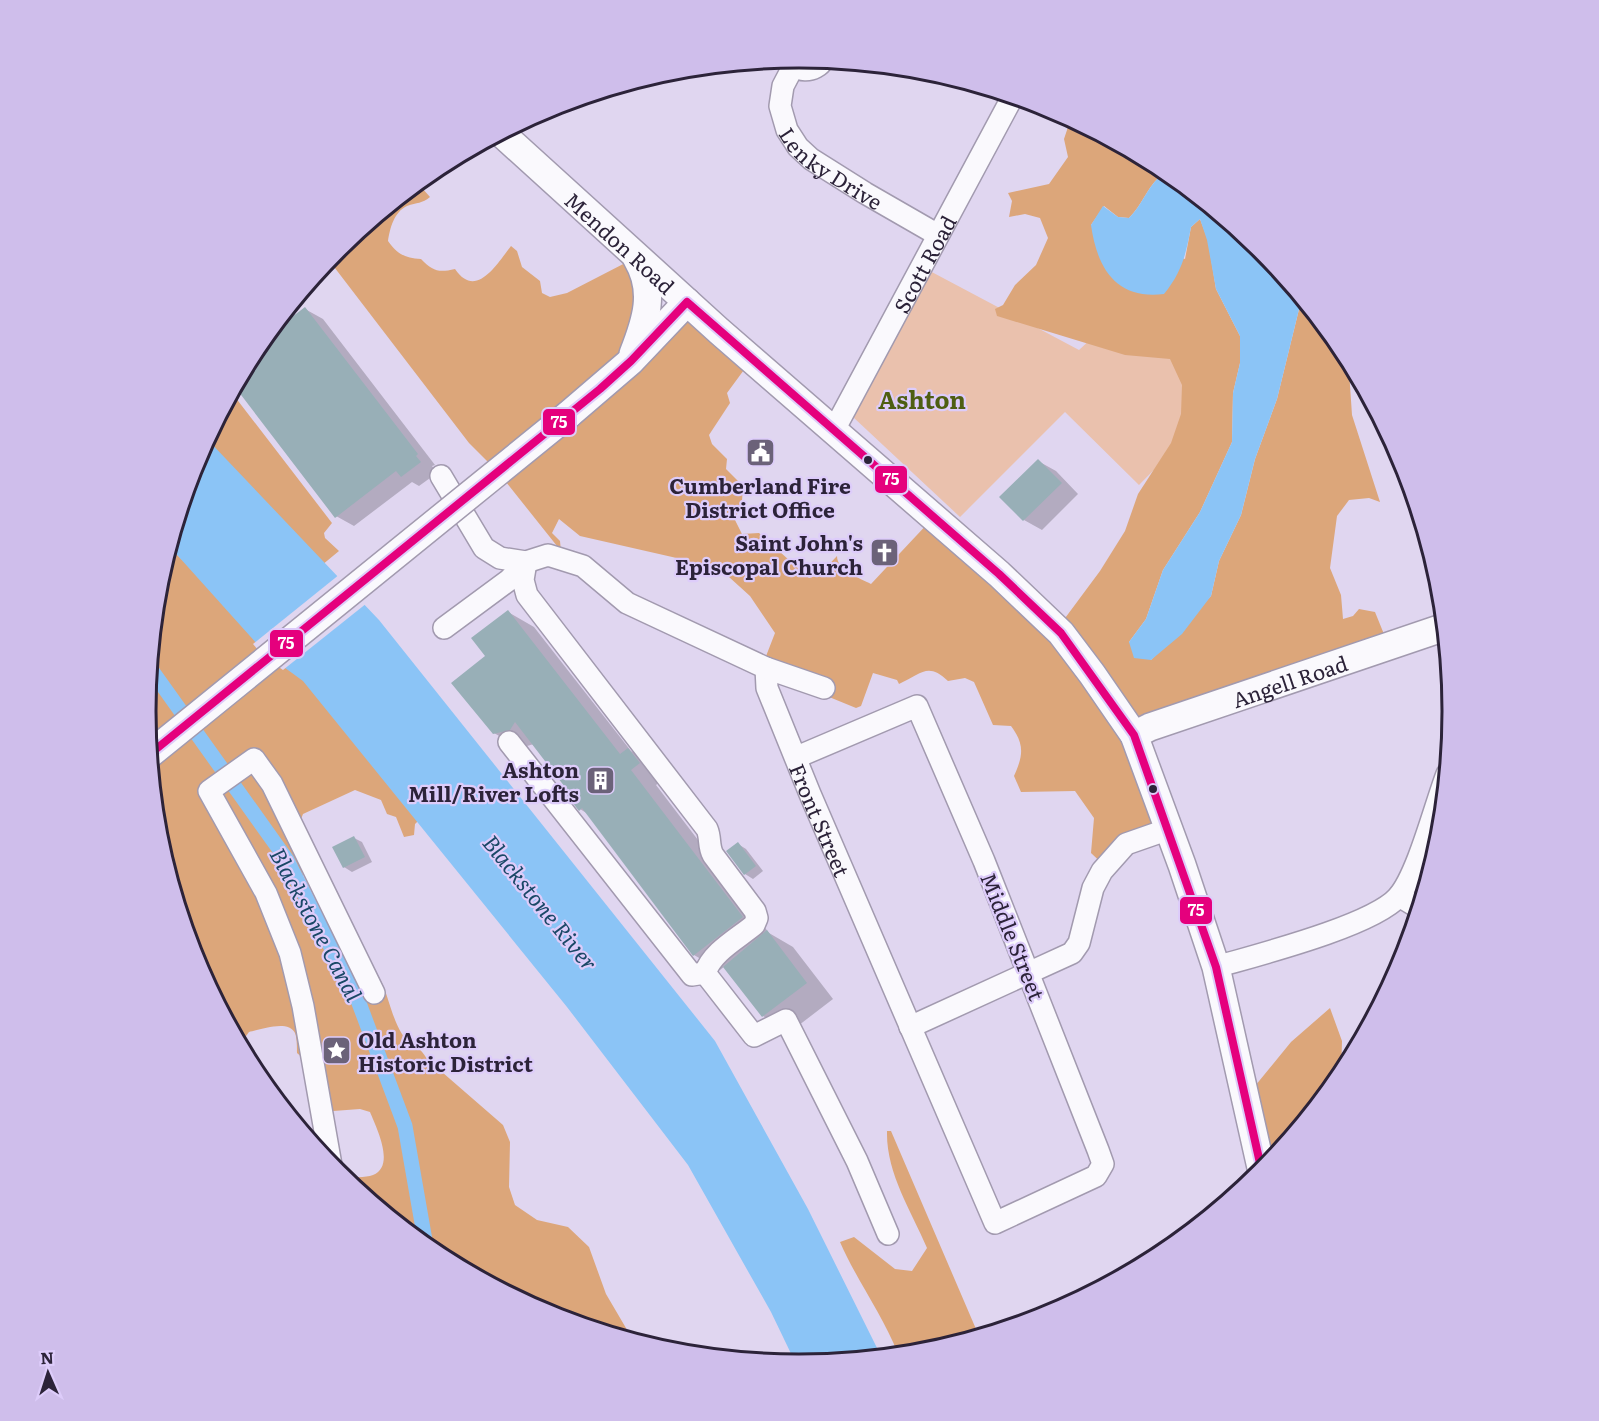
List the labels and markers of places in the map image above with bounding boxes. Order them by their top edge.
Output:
public building icon: Cumberland Fire District Office [744,437,776,469]
unlabelled marker [862,454,874,466]
place label: Cumberland Fire District Office [669,469,851,524]
place label: Saint John's Episcopal Church [675,526,863,581]
church icon: Saint John's Episcopal Church [868,537,900,569]
place label: Ashton Mill/River Lofts [408,753,579,808]
building icon: Ashton Mill/River Lofts [584,764,616,796]
unlabelled marker [1147,783,1159,795]
place label: Old Ashton Historic District [358,1023,534,1078]
place icon: Old Ashton Historic District [321,1034,353,1066]

